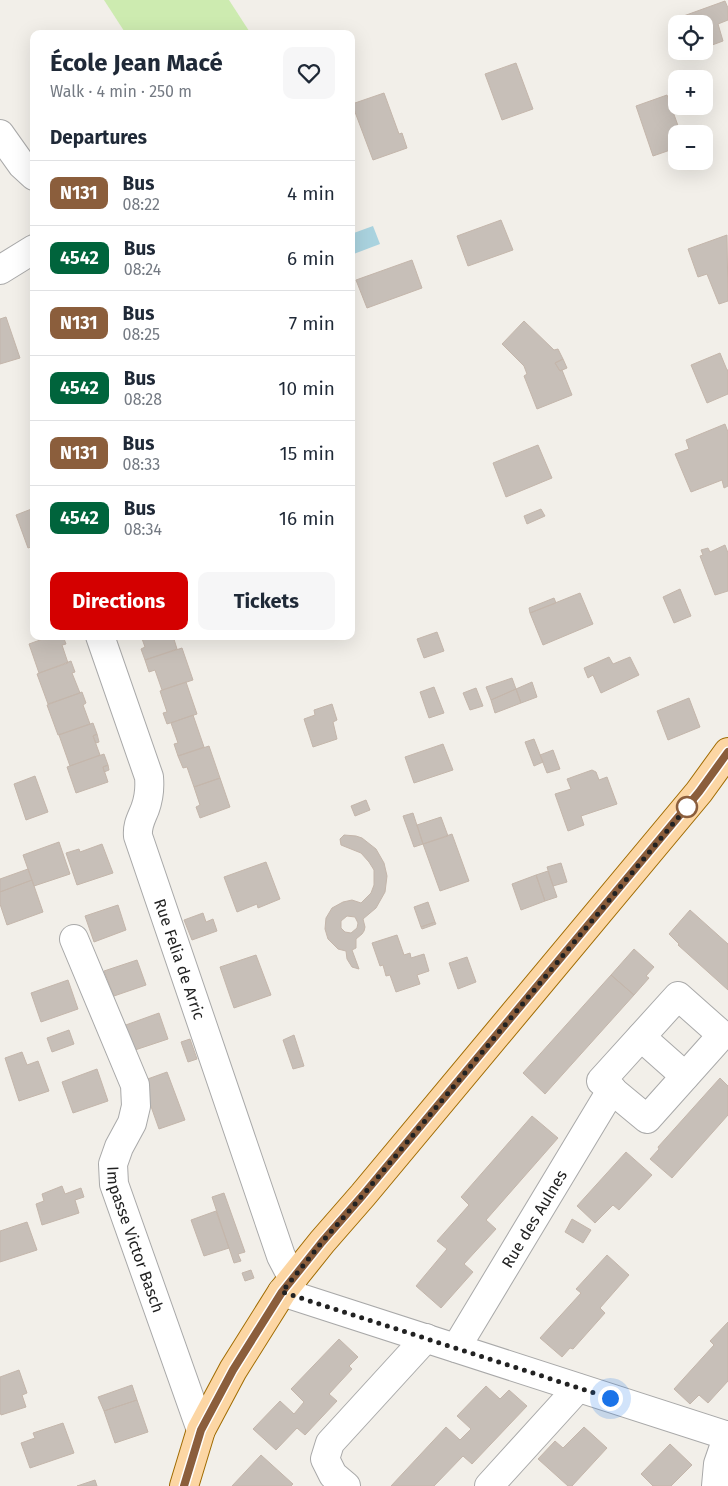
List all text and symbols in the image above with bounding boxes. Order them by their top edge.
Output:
map controls [668,15,713,170]
button: locate [668,15,713,60]
button: heart [283,47,335,99]
text: École Jean Macé [50,49,223,77]
button: + [668,70,713,115]
text: Walk · 4 min · 250 m [50,82,192,101]
button: − [668,125,713,170]
text: Departures [50,126,147,149]
text: Bus [123,172,154,195]
text: N131 [60,182,98,204]
text: 4 min [287,182,335,205]
text: 08:22 [123,195,160,214]
text: Bus [124,237,156,260]
text: 4542 [60,247,99,269]
text: 6 min [287,247,335,270]
text: 08:24 [124,260,161,279]
text: Bus [123,302,154,325]
text: N131 [60,312,98,334]
text: 7 min [289,312,335,335]
text: 08:25 [123,325,160,344]
text: Bus [124,367,156,390]
text: 4542 [60,377,99,399]
text: 10 min [278,377,335,400]
text: 08:28 [124,390,162,409]
text: Bus [123,432,154,455]
text: N131 [60,442,98,464]
text: 15 min [279,442,335,465]
text: 08:33 [123,455,160,474]
text: Bus [124,497,156,520]
text: 4542 [60,507,99,529]
text: 16 min [279,507,335,530]
text: 08:34 [124,520,162,539]
button: Directions [50,572,188,630]
button: Tickets [198,572,335,630]
unlabelled marker [676,796,698,818]
street label: Rue Felia de Arric [150,896,209,1022]
street label: Impasse Victor Basch [103,1166,168,1315]
street label: Rue des Aulnes [498,1167,571,1271]
your location [598,1386,623,1411]

